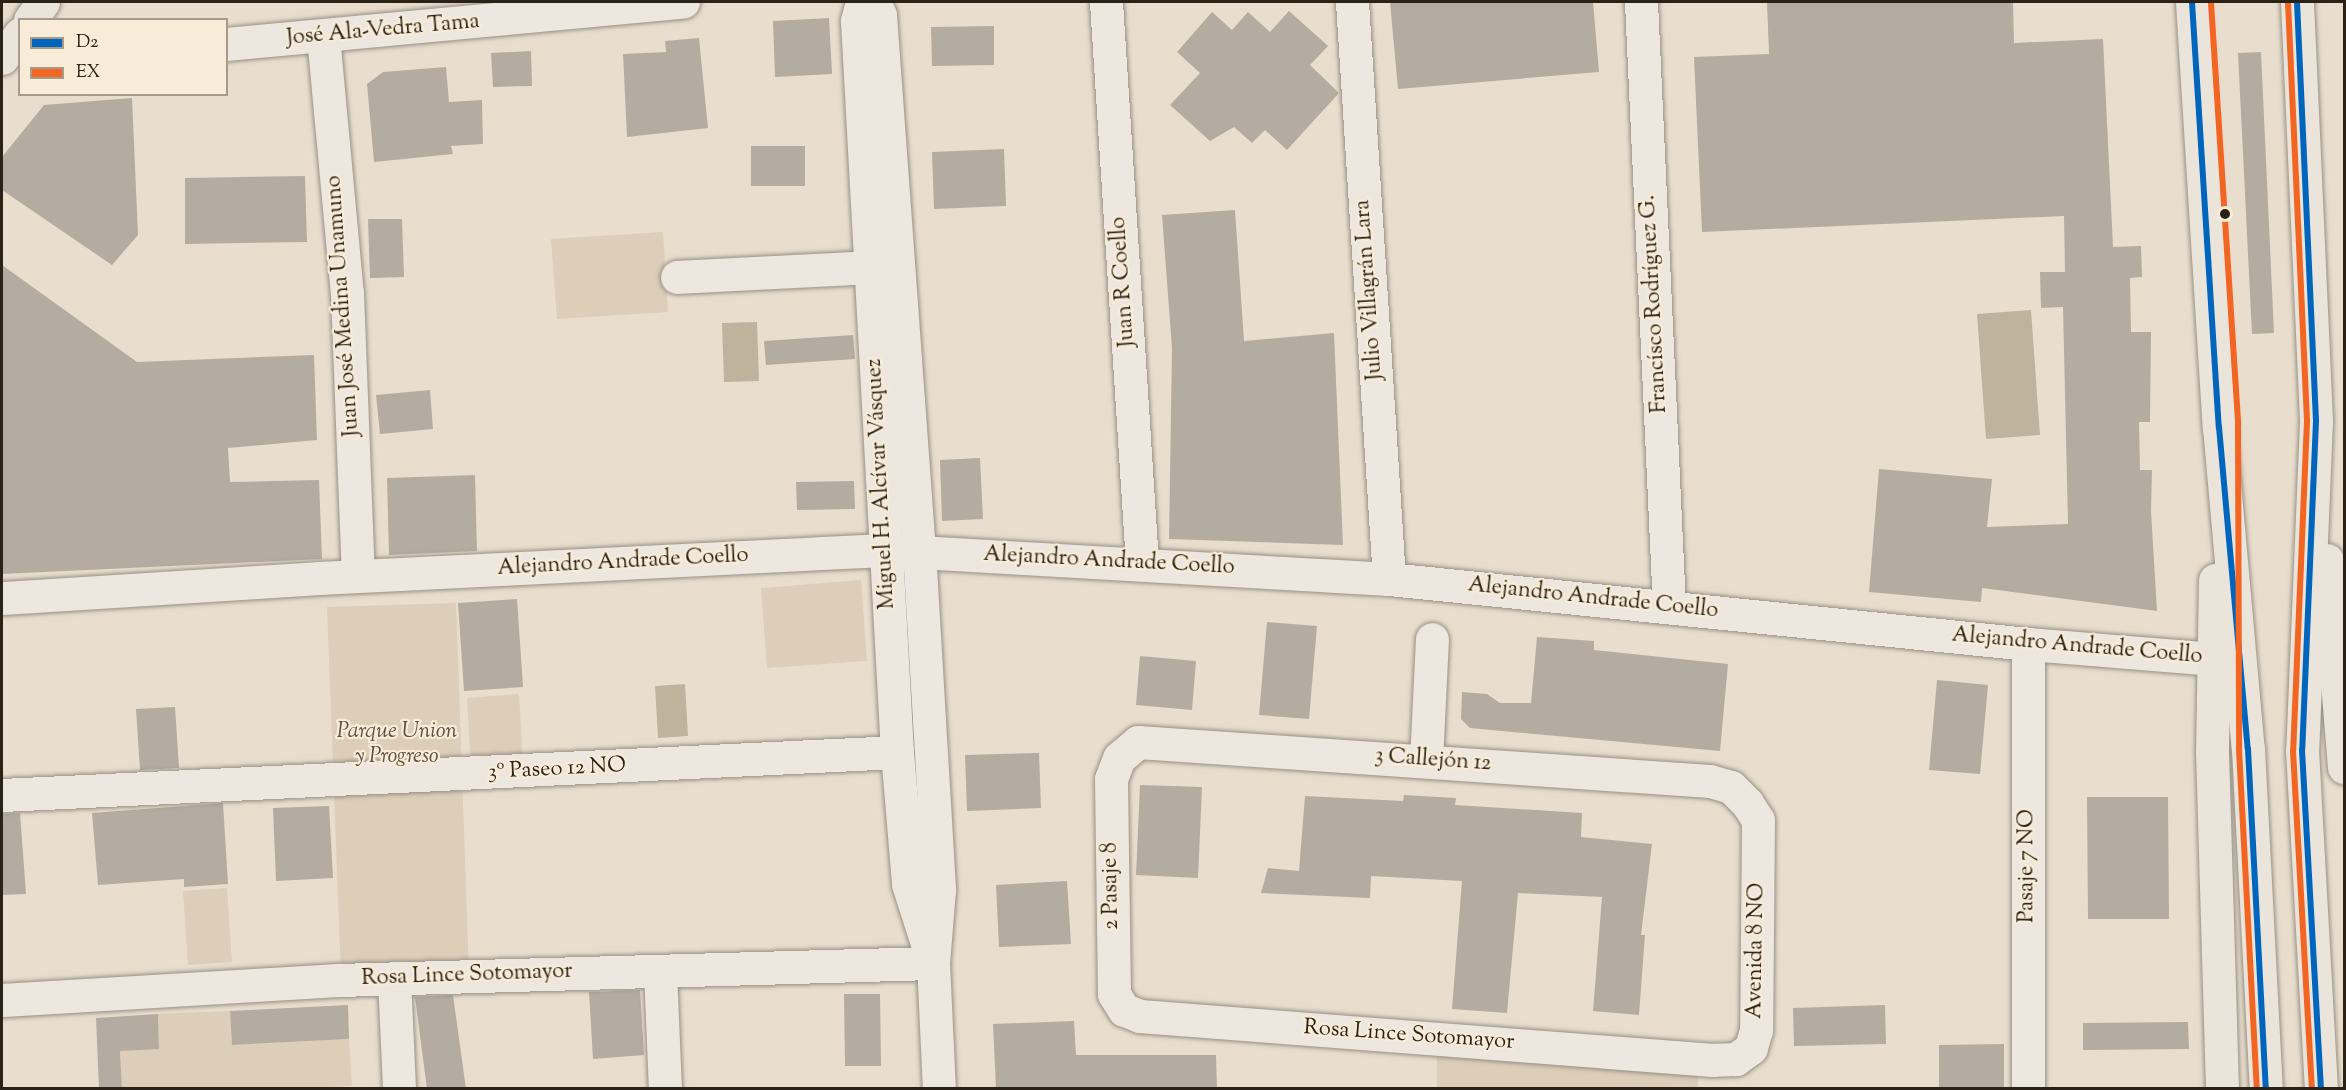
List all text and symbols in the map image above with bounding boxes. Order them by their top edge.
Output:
street label: José Ala-Vedra Tama [285,9,481,53]
legend [18,18,228,96]
text: D2 [76,30,99,56]
text: EX [76,60,100,86]
street label: Juan José Medina Unamuno [322,174,366,438]
street label: Francísco Rodríguez G. [1636,194,1674,414]
street label: Julio Villagrán Lara [1351,199,1389,381]
unlabelled marker [2219,208,2231,220]
street label: Juan R Coello [1106,216,1142,348]
street label: Miguel H. Alcívar Vásquez [862,358,902,610]
street label: Alejandro Andrade Coello [983,542,1235,582]
street label: Alejandro Andrade Coello [497,543,749,583]
street label: Alejandro Andrade Coello [1467,573,1719,625]
street label: Alejandro Andrade Coello [1951,623,2203,671]
park label: Parque Union y Progreso [337,719,457,770]
street label: 3 Callejón 12 [1374,744,1492,778]
street label: 3º Paseo 12 NO [487,753,627,787]
street label: Pasaje 7 NO [2015,809,2041,923]
street label: 2 Pasaje 8 [1098,842,1126,930]
street label: Avenida 8 NO [1743,883,1771,1019]
street label: Rosa Lince Sotomayor [361,959,573,993]
street label: Rosa Lince Sotomayor [1303,1015,1515,1057]

